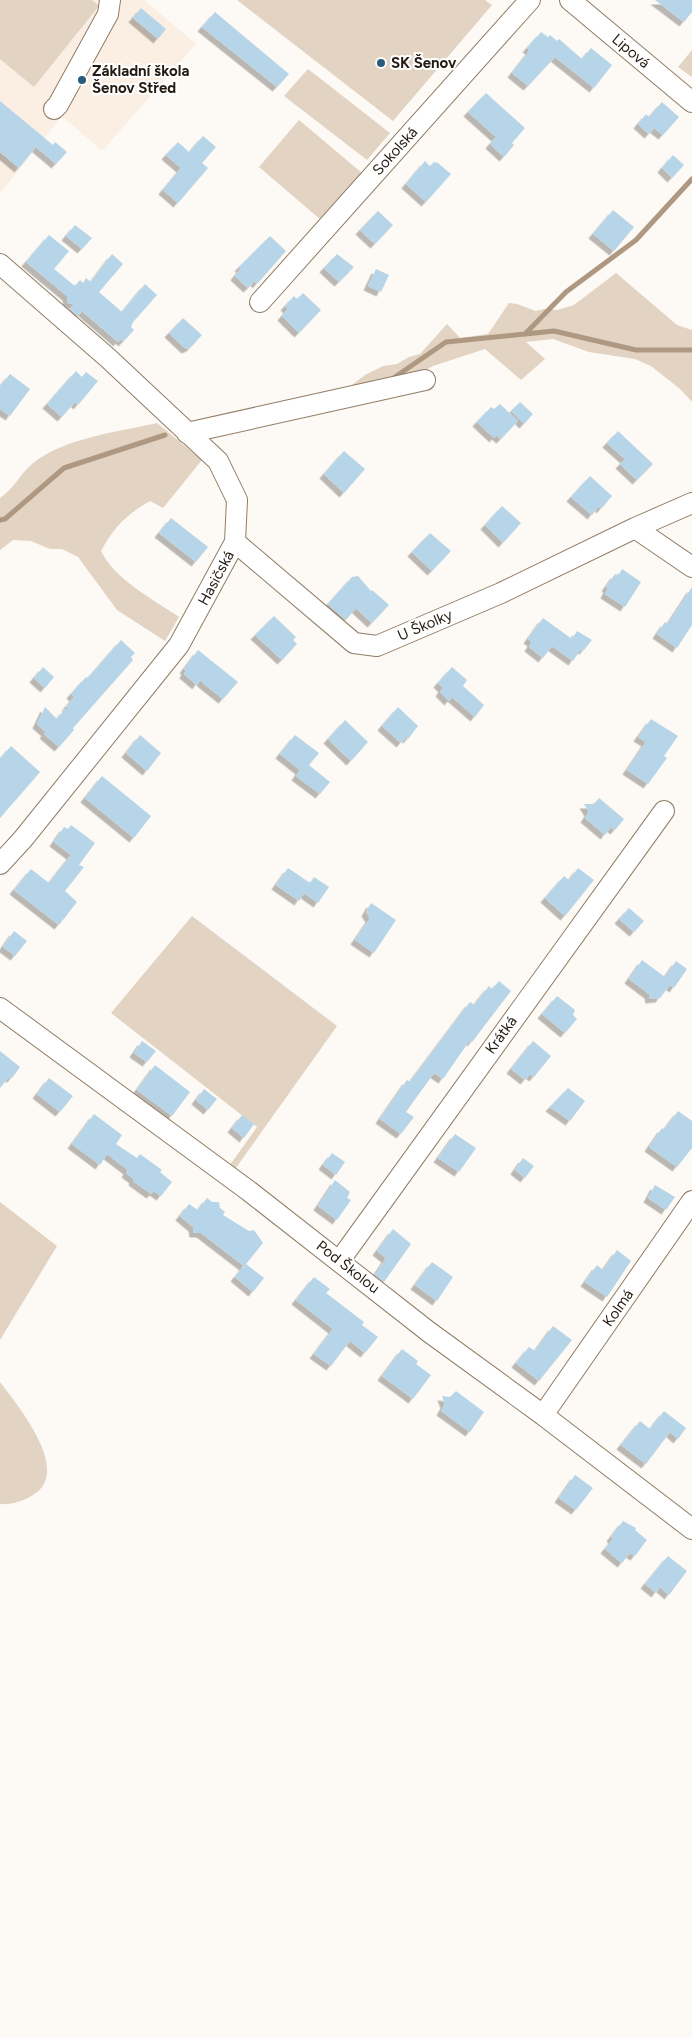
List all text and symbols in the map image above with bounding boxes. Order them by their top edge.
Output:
street label: Lipová [608,30,654,72]
place label: SK Šenov [391,54,457,72]
marker: SK Šenov [375,57,387,69]
place label: Základní škola Šenov Střed [92,62,189,97]
marker: Základní škola Šenov Střed [76,74,88,86]
street label: Sokolská [369,123,421,179]
street label: Hasičská [194,548,238,608]
street label: U Školky [395,605,455,645]
street label: Krátká [481,1013,521,1057]
street label: Pod Školou [313,1237,383,1297]
street label: Kolmá [599,1286,637,1330]

